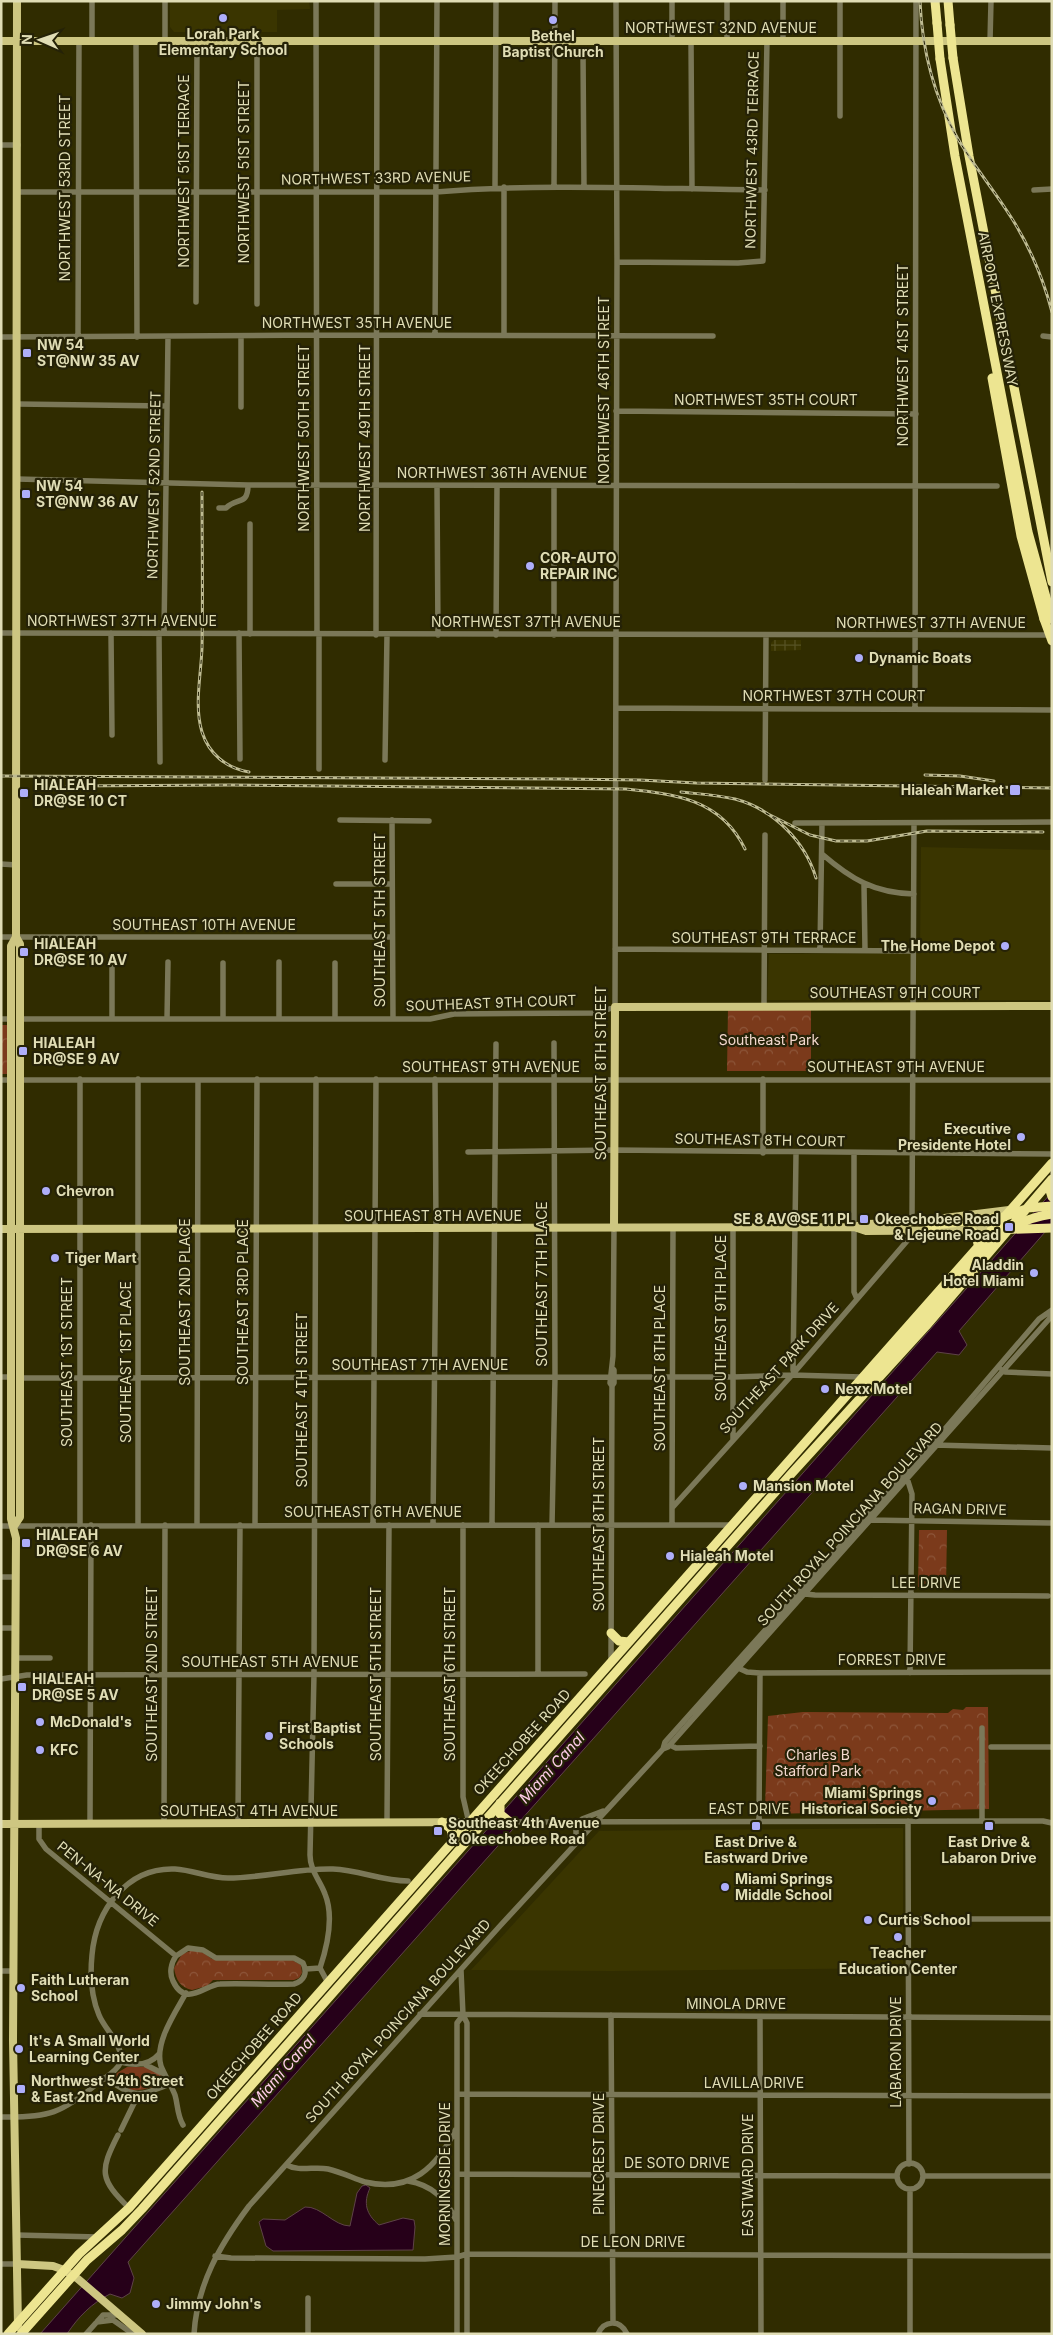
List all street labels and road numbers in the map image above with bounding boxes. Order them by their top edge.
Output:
street label: NORTHWEST 32ND AVENUE [625,19,817,36]
street label: NORTHWEST 43RD TERRACE [741,51,762,249]
street label: NORTHWEST 51ST TERRACE [175,74,192,268]
street label: NORTHWEST 51ST STREET [235,81,252,263]
street label: NORTHWEST 53RD STREET [56,95,73,281]
street label: NORTHWEST 33RD AVENUE [281,167,471,188]
street label: AIRPORT EXPRESSWAY [975,230,1022,388]
street label: NORTHWEST 41ST STREET [894,263,911,447]
street label: NORTHWEST 46TH STREET [595,296,612,484]
street label: NORTHWEST 35TH AVENUE [262,314,452,331]
street label: NORTHWEST 50TH STREET [295,344,312,532]
street label: NORTHWEST 49TH STREET [356,344,373,532]
street label: NORTHWEST 52ND STREET [143,391,164,579]
street label: NORTHWEST 35TH COURT [674,391,858,408]
street label: NORTHWEST 36TH AVENUE [397,464,587,481]
street label: NORTHWEST 37TH AVENUE [27,612,217,629]
street label: NORTHWEST 37TH AVENUE [431,613,621,630]
street label: NORTHWEST 37TH AVENUE [836,614,1026,631]
street label: NORTHWEST 37TH COURT [742,687,926,704]
street label: SOUTHEAST 5TH STREET [371,833,388,1007]
street label: SOUTHEAST 10TH AVENUE [112,916,296,933]
street label: SOUTHEAST 9TH TERRACE [672,929,856,946]
street label: SOUTHEAST 9TH COURT [809,984,981,1001]
street label: SOUTHEAST 8TH STREET [592,986,609,1160]
street label: SOUTHEAST 9TH COURT [405,991,577,1014]
street label: SOUTHEAST 9TH AVENUE [402,1058,580,1075]
street label: SOUTHEAST 9TH AVENUE [807,1058,985,1075]
street label: SOUTHEAST 8TH COURT [674,1130,846,1149]
street label: SOUTHEAST 7TH PLACE [533,1201,550,1367]
street label: SOUTHEAST 8TH AVENUE [344,1207,522,1224]
street label: SOUTHEAST 2ND PLACE [176,1218,193,1386]
street label: SOUTHEAST 3RD PLACE [234,1219,251,1385]
street label: SOUTHEAST 9TH PLACE [712,1235,729,1401]
street label: SOUTHEAST 1ST STREET [58,1277,75,1447]
street label: SOUTHEAST 1ST PLACE [117,1281,134,1443]
street label: SOUTHEAST 8TH PLACE [651,1285,668,1451]
street label: SOUTHEAST PARK DRIVE [715,1299,842,1437]
street label: SOUTHEAST 4TH STREET [293,1313,310,1487]
street label: SOUTHEAST 7TH AVENUE [331,1356,509,1373]
street label: SOUTH ROYAL POINCIANA BOULEVARD [753,1418,946,1629]
street label: SOUTHEAST 8TH STREET [590,1437,607,1611]
street label: RAGAN DRIVE [913,1499,1007,1518]
street label: SOUTHEAST 6TH AVENUE [284,1503,462,1520]
street label: LEE DRIVE [891,1574,961,1591]
street label: SOUTHEAST 2ND STREET [143,1586,160,1762]
street label: SOUTHEAST 5TH STREET [367,1587,384,1761]
street label: SOUTHEAST 6TH STREET [441,1587,458,1761]
street label: FORREST DRIVE [838,1651,946,1668]
street label: SOUTHEAST 5TH AVENUE [181,1653,359,1670]
street label: OKEECHOBEE ROAD [469,1685,574,1798]
street label: EAST DRIVE [709,1800,789,1817]
street label: SOUTHEAST 4TH AVENUE [160,1802,338,1819]
street label: PEN-NA-NA DRIVE [54,1837,162,1930]
street label: SOUTH ROYAL POINCIANA BOULEVARD [301,1915,494,2126]
street label: OKEECHOBEE ROAD [202,1988,305,2103]
street label: MINOLA DRIVE [686,1995,786,2012]
street label: LABARON DRIVE [887,1996,904,2108]
street label: LAVILLA DRIVE [704,2074,804,2091]
street label: PINECREST DRIVE [590,2093,607,2215]
street label: MORNINGSIDE DRIVE [436,2102,453,2246]
street label: EASTWARD DRIVE [739,2114,756,2236]
street label: DE SOTO DRIVE [624,2154,730,2171]
street label: DE LEON DRIVE [581,2233,685,2250]

